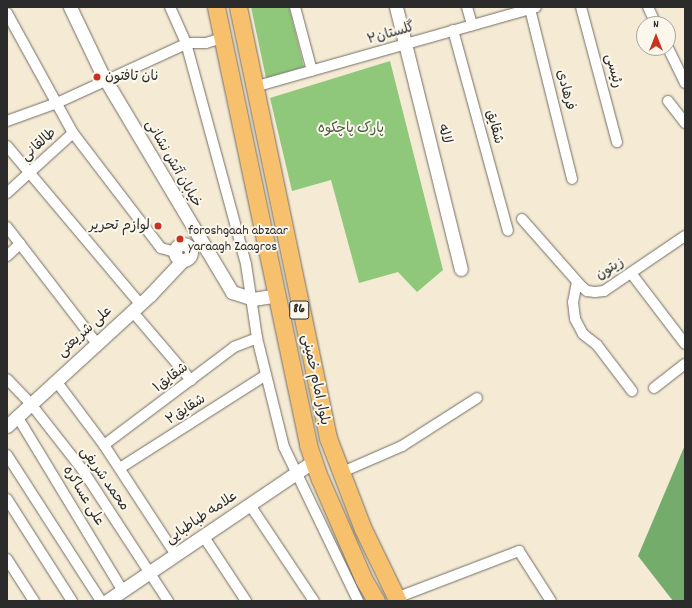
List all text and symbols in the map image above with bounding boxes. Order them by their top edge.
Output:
north arrow [636,16,676,56]
text: N [653,17,659,33]
street label: گلستان۲ [365,19,417,49]
street label: رئیسی [600,52,626,90]
street label: فرهادی [552,68,578,112]
place label: نان تافتون [105,69,158,85]
marker: نان تافتون [92,72,102,82]
street label: شقایق [481,108,507,146]
street label: خیابان آتش نشانی [141,117,205,211]
park label: پارک پاچکوه [318,121,384,137]
street label: لاله [433,122,455,146]
street label: طالقانی [18,125,60,165]
place label: لوازم تحریر [89,218,150,234]
marker: لوازم تحریر [153,221,163,231]
place label: foroshgaah abzaar yaraagh Zaagros [188,223,288,256]
marker: foroshgaah abzaar yaraagh Zaagros [175,234,185,244]
street label: زیتون [593,254,627,284]
road number: 86 [289,299,309,321]
street label: علی شریعتی [54,303,116,361]
street label: بلوار امام خمینی [297,333,333,427]
street label: شقایق۱ [150,359,192,397]
street label: شقایق۲ [163,391,209,429]
street label: محمد شریفی [76,444,132,514]
street label: علی عساکره [59,463,107,529]
street label: علامه طباطبایی [163,488,241,548]

